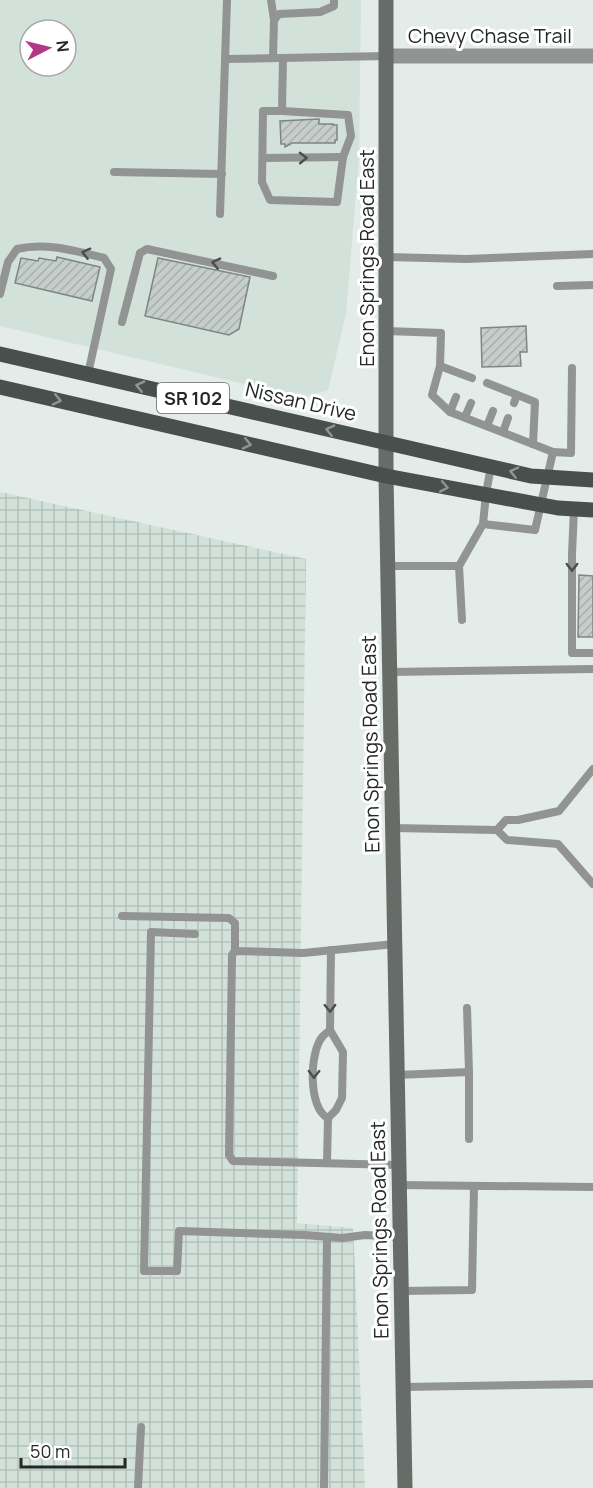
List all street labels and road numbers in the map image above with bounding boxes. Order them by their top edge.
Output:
street label: Chevy Chase Trail [408,22,572,49]
street label: Enon Springs Road East [353,149,380,367]
street label: Nissan Drive [243,375,359,427]
road number: SR 102 [157,383,229,413]
street label: Enon Springs Road East [355,635,385,853]
street label: Enon Springs Road East [364,1121,394,1339]

